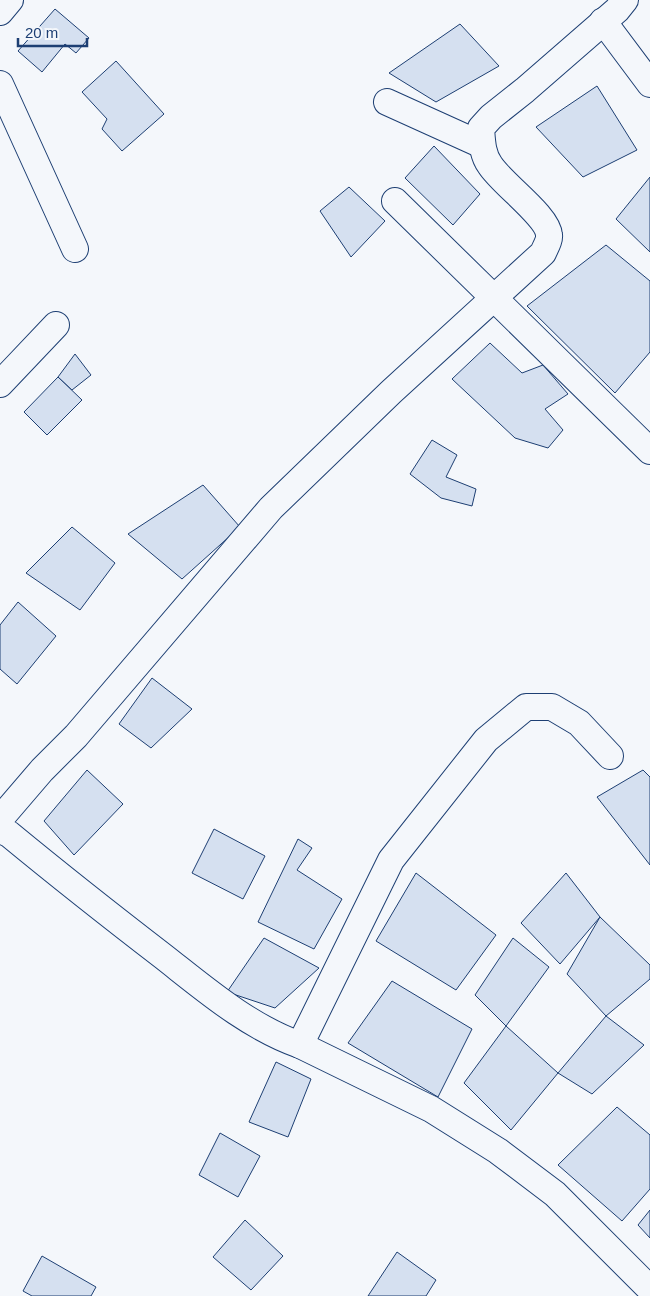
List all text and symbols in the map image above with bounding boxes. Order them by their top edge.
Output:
scale bar [18,15,86,47]
text: 20 m [25,24,58,41]

